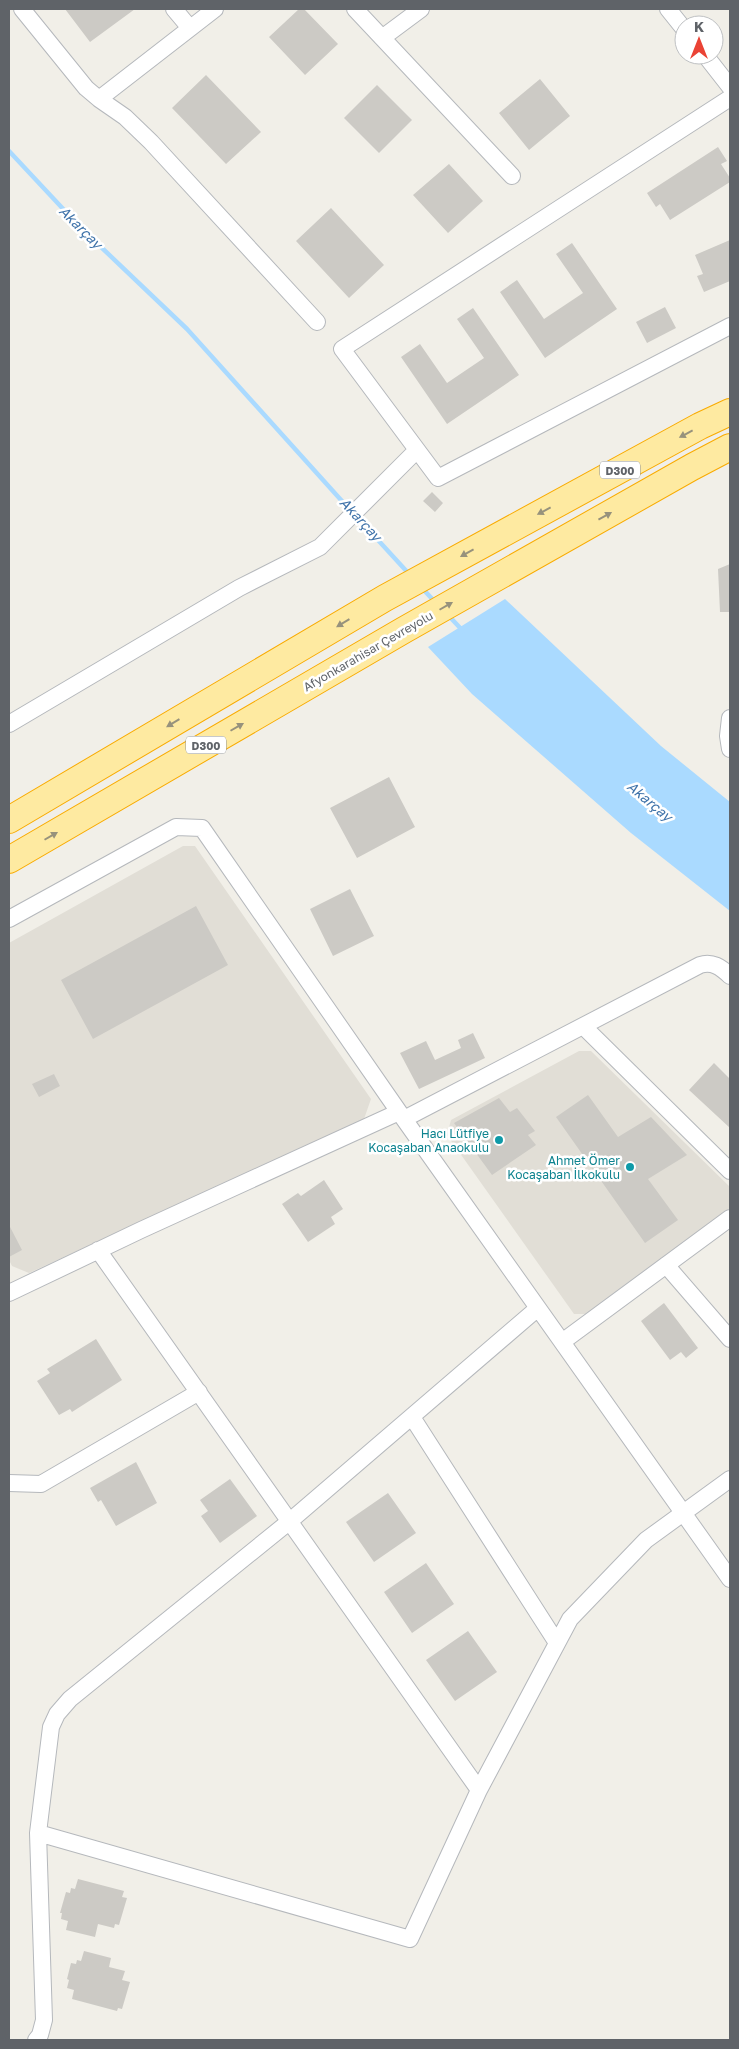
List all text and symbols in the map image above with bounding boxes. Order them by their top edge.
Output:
north arrow [674,15,724,65]
text: K [694,18,704,35]
water label: Akarçay [56,202,107,253]
one-way arrow [680,429,693,438]
road number: D300 [600,462,640,478]
water label: Akarçay [337,494,387,546]
one-way arrow [536,507,551,515]
one-way arrow [597,512,612,520]
one-way arrow [461,548,474,557]
one-way arrow [439,602,453,610]
street label: Afyonkarahisar Çevreyolu [300,608,436,694]
one-way arrow [336,619,351,627]
one-way arrow [167,719,180,728]
one-way arrow [230,723,243,732]
road number: D300 [186,736,226,754]
water label: Akarçay [624,777,678,826]
one-way arrow [44,831,57,840]
place label: Hacı Lütfiye Kocaşaban Anaokulu [368,1126,489,1155]
marker: Hacı Lütfiye Kocaşaban Anaokulu [493,1134,505,1146]
place label: Ahmet Ömer Kocaşaban İlkokulu [507,1153,620,1182]
marker: Ahmet Ömer Kocaşaban İlkokulu [624,1161,636,1173]

